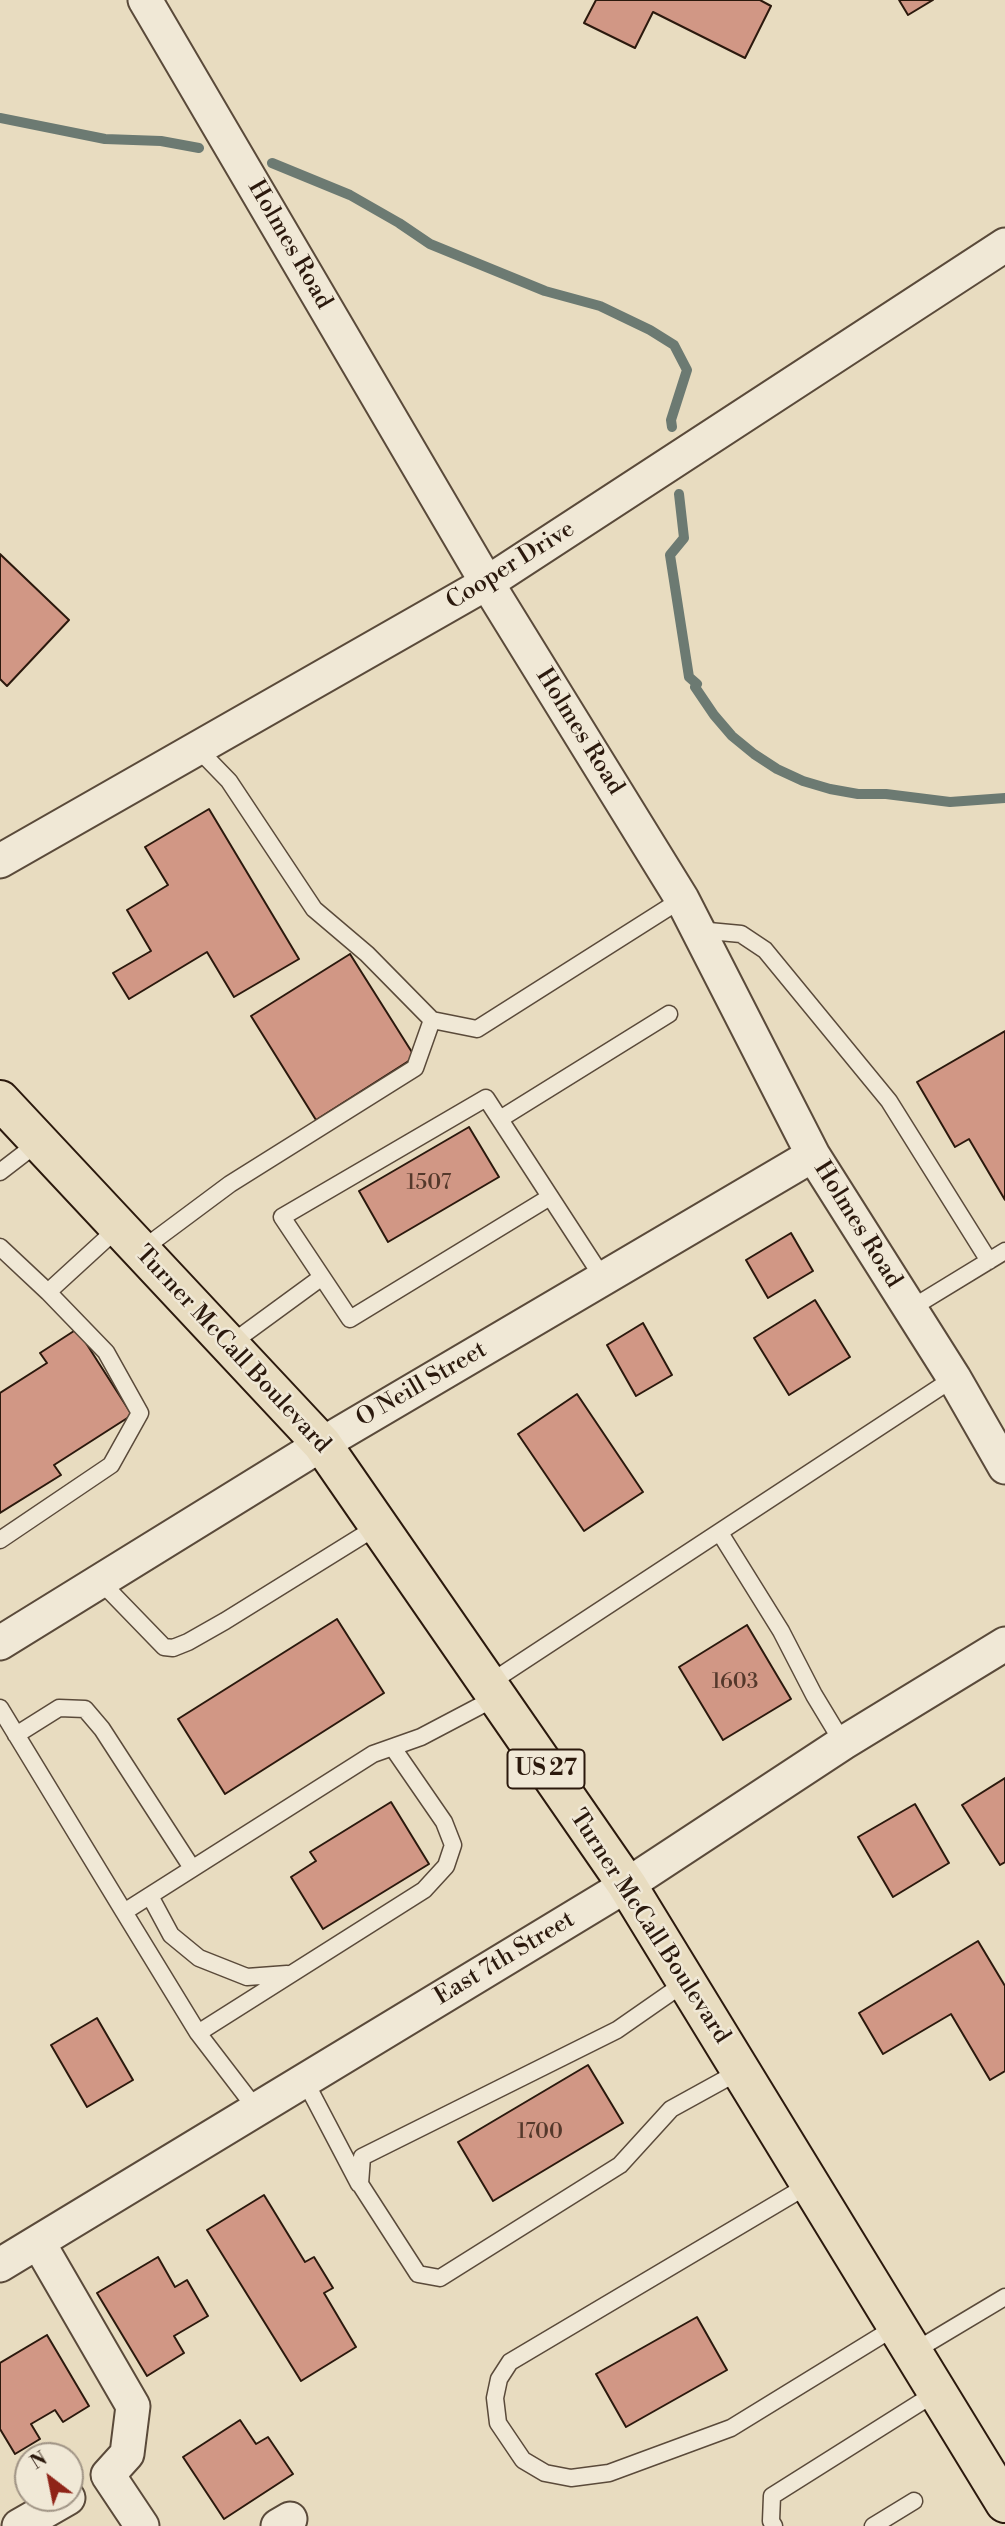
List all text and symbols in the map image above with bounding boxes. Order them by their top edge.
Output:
street label: Holmes Road [241,175,337,315]
street label: Cooper Drive [442,515,580,617]
street label: Holmes Road [529,663,629,801]
street label: Holmes Road [807,1156,907,1294]
house number: 1507 [407,1171,451,1197]
street label: Turner McCall Boulevard [128,1240,336,1460]
street label: O Neill Street [352,1336,492,1434]
house number: 1603 [712,1670,758,1696]
road number: US 27 [508,1750,584,1788]
street label: Turner McCall Boulevard [563,1805,735,2049]
street label: East 7th Street [430,1906,580,2012]
house number: 1700 [517,2120,563,2146]
north arrow [14,2442,84,2512]
text: N [26,2447,52,2475]

